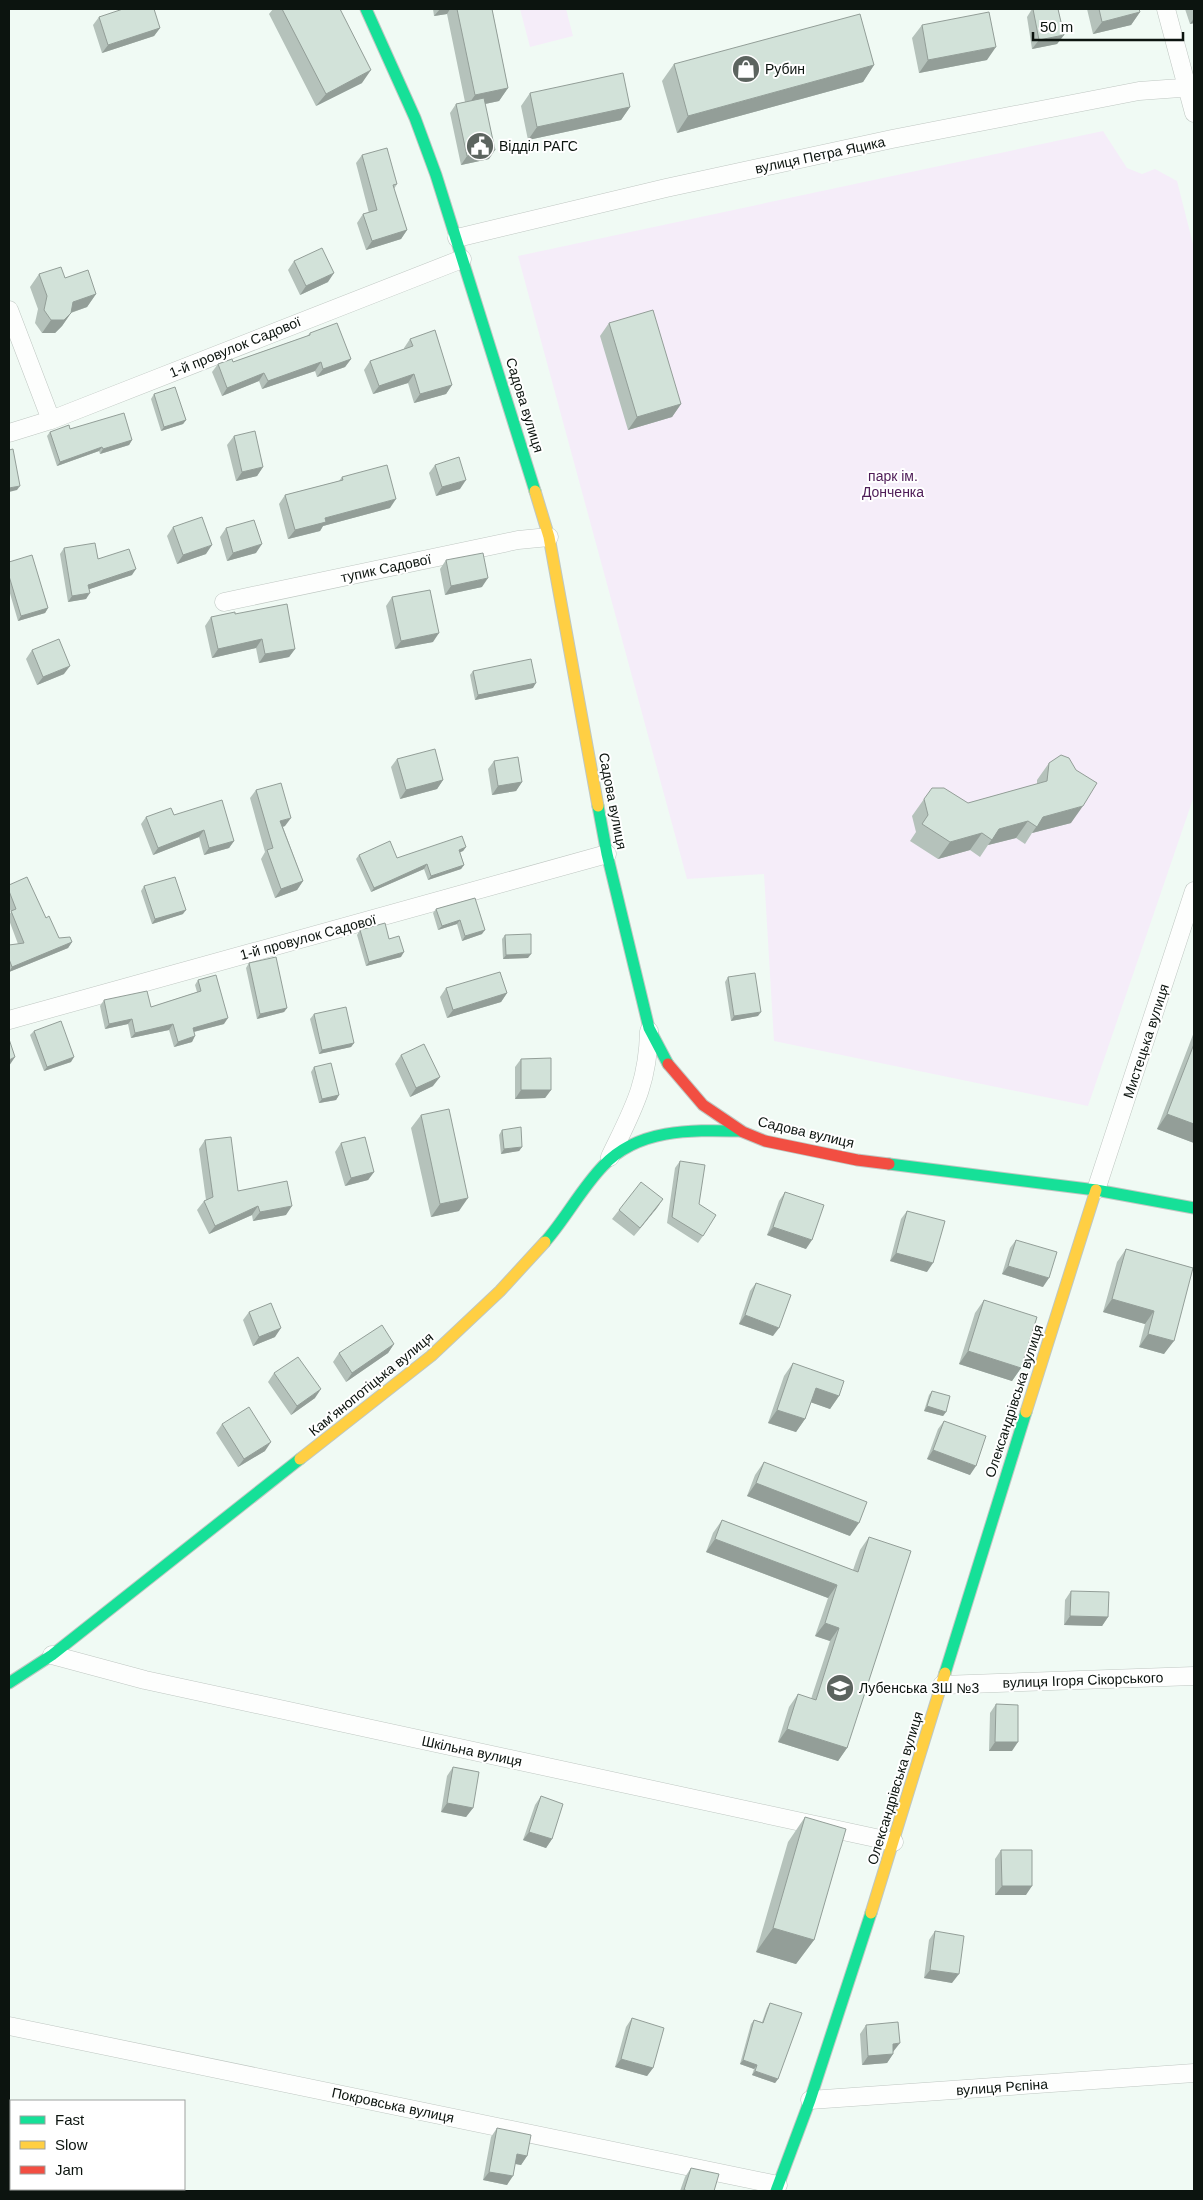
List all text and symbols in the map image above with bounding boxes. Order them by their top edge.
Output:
scale bar [1033,10,1183,42]
text: 50 m [1040,18,1073,35]
shop icon: Рубин [731,54,761,84]
place label: Рубин [765,61,805,77]
public building icon: Відділ РАГС [465,131,495,161]
street label: вулиця Петра Яцика [753,133,887,177]
place label: Відділ РАГС [499,138,578,154]
street label: 1-й провулок Садової [167,313,303,381]
street label: Садова вулиця [503,356,547,454]
park label: парк ім. Донченка [862,468,924,500]
street label: тупик Садової [339,551,433,585]
street label: Садова вулиця [596,751,630,851]
street label: 1-й провулок Садової [238,911,378,963]
street label: Мистецька вулиця [1120,982,1172,1100]
street label: Садова вулиця [756,1113,856,1151]
street label: Олександрівська вулиця [982,1323,1046,1479]
street label: Камʼянопотіцька вулиця [306,1329,436,1439]
street label: вулиця Ігоря Сікорського [1002,1669,1164,1691]
school or university icon: Лубенська ЗШ №3 [825,1673,855,1703]
place label: Лубенська ЗШ №3 [859,1680,979,1696]
street label: Олександрівська вулиця [864,1709,926,1867]
street label: Шкільна вулиця [420,1733,524,1769]
street label: вулиця Рєпіна [956,2076,1049,2098]
street label: Покровська вулиця [330,2084,456,2126]
legend [10,2100,185,2190]
text: Fast [55,2111,85,2128]
text: Slow [55,2136,88,2153]
text: Jam [55,2161,83,2178]

